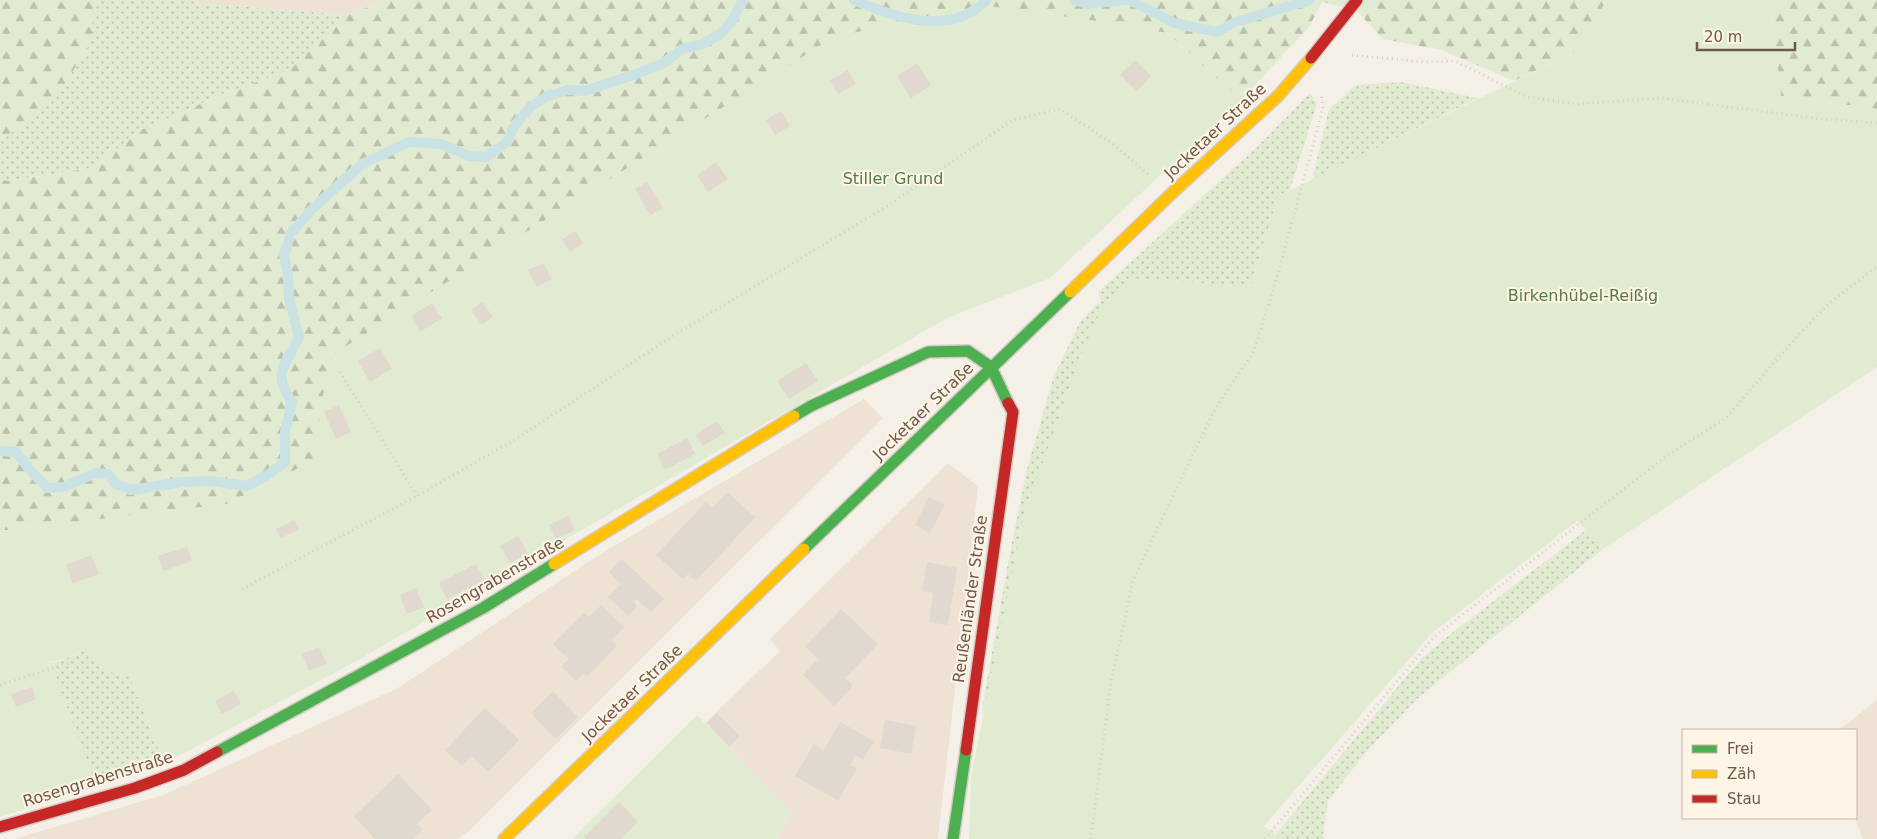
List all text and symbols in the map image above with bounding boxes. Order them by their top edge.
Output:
scale bar [1697,20,1794,52]
text: 20 m [1704,28,1742,46]
street label: Jocketaer Straße [1159,79,1270,184]
park label: Stiller Grund [843,169,943,188]
park label: Birkenhübel-Reißig [1508,286,1658,305]
street label: Jocketaer Straße [868,358,977,464]
street label: Reußenländer Straße [949,514,991,684]
street label: Rosengrabenstraße [423,533,567,627]
street label: Jocketaer Straße [577,640,686,746]
legend [1682,729,1857,819]
text: Frei [1727,740,1754,758]
street label: Rosengrabenstraße [21,747,175,811]
text: Zäh [1727,765,1756,783]
text: Stau [1727,790,1761,808]

